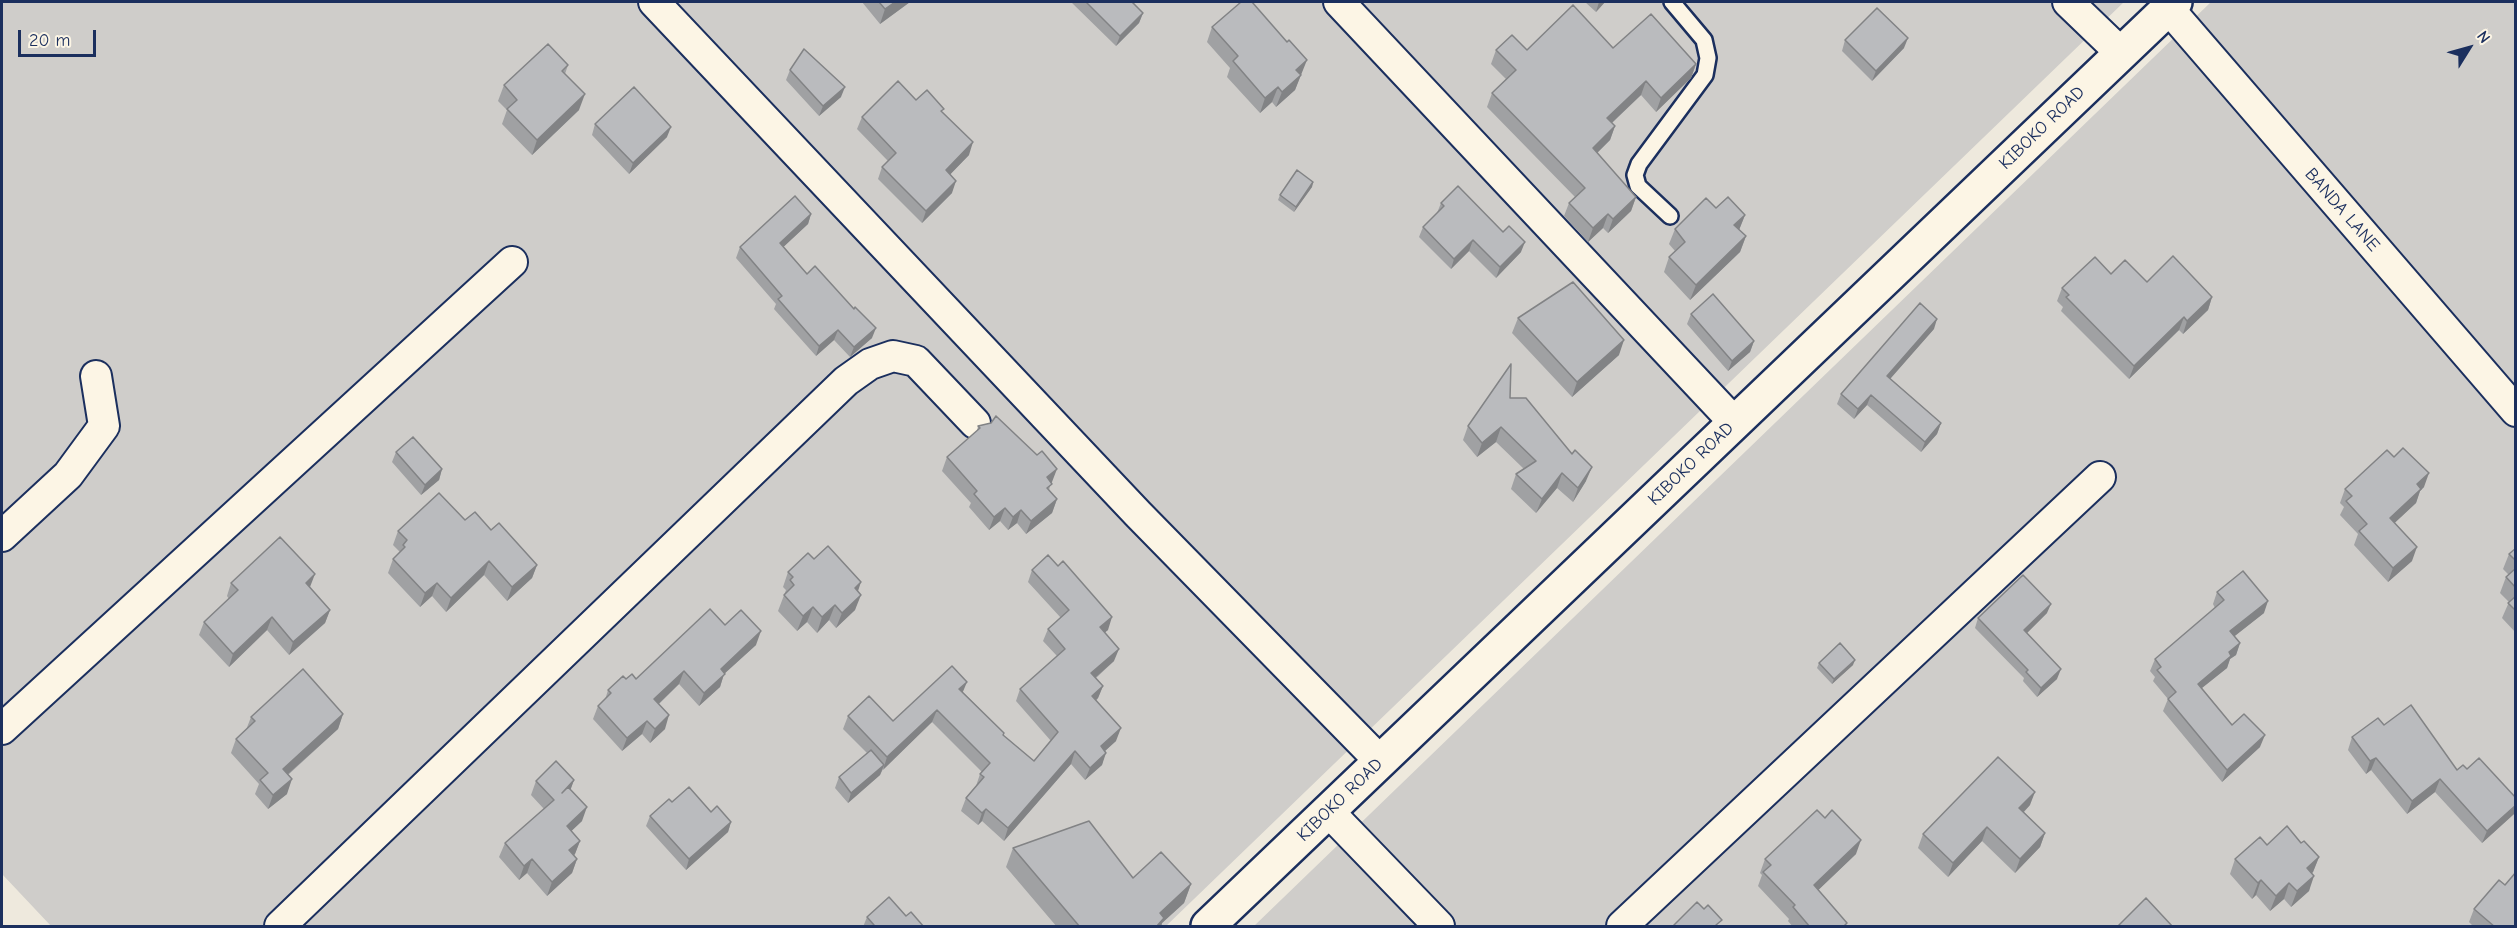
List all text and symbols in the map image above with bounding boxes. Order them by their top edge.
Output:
scale bar [21,18,99,56]
north arrow [2439,18,2499,78]
text: N [2473,28,2494,47]
text: 20 m [29,30,70,51]
street label: KIBOKO ROAD [1995,82,2089,174]
street label: BANDA LANE [2300,164,2384,256]
street label: KIBOKO ROAD [1644,418,1738,510]
street label: KIBOKO ROAD [1293,754,1387,846]

